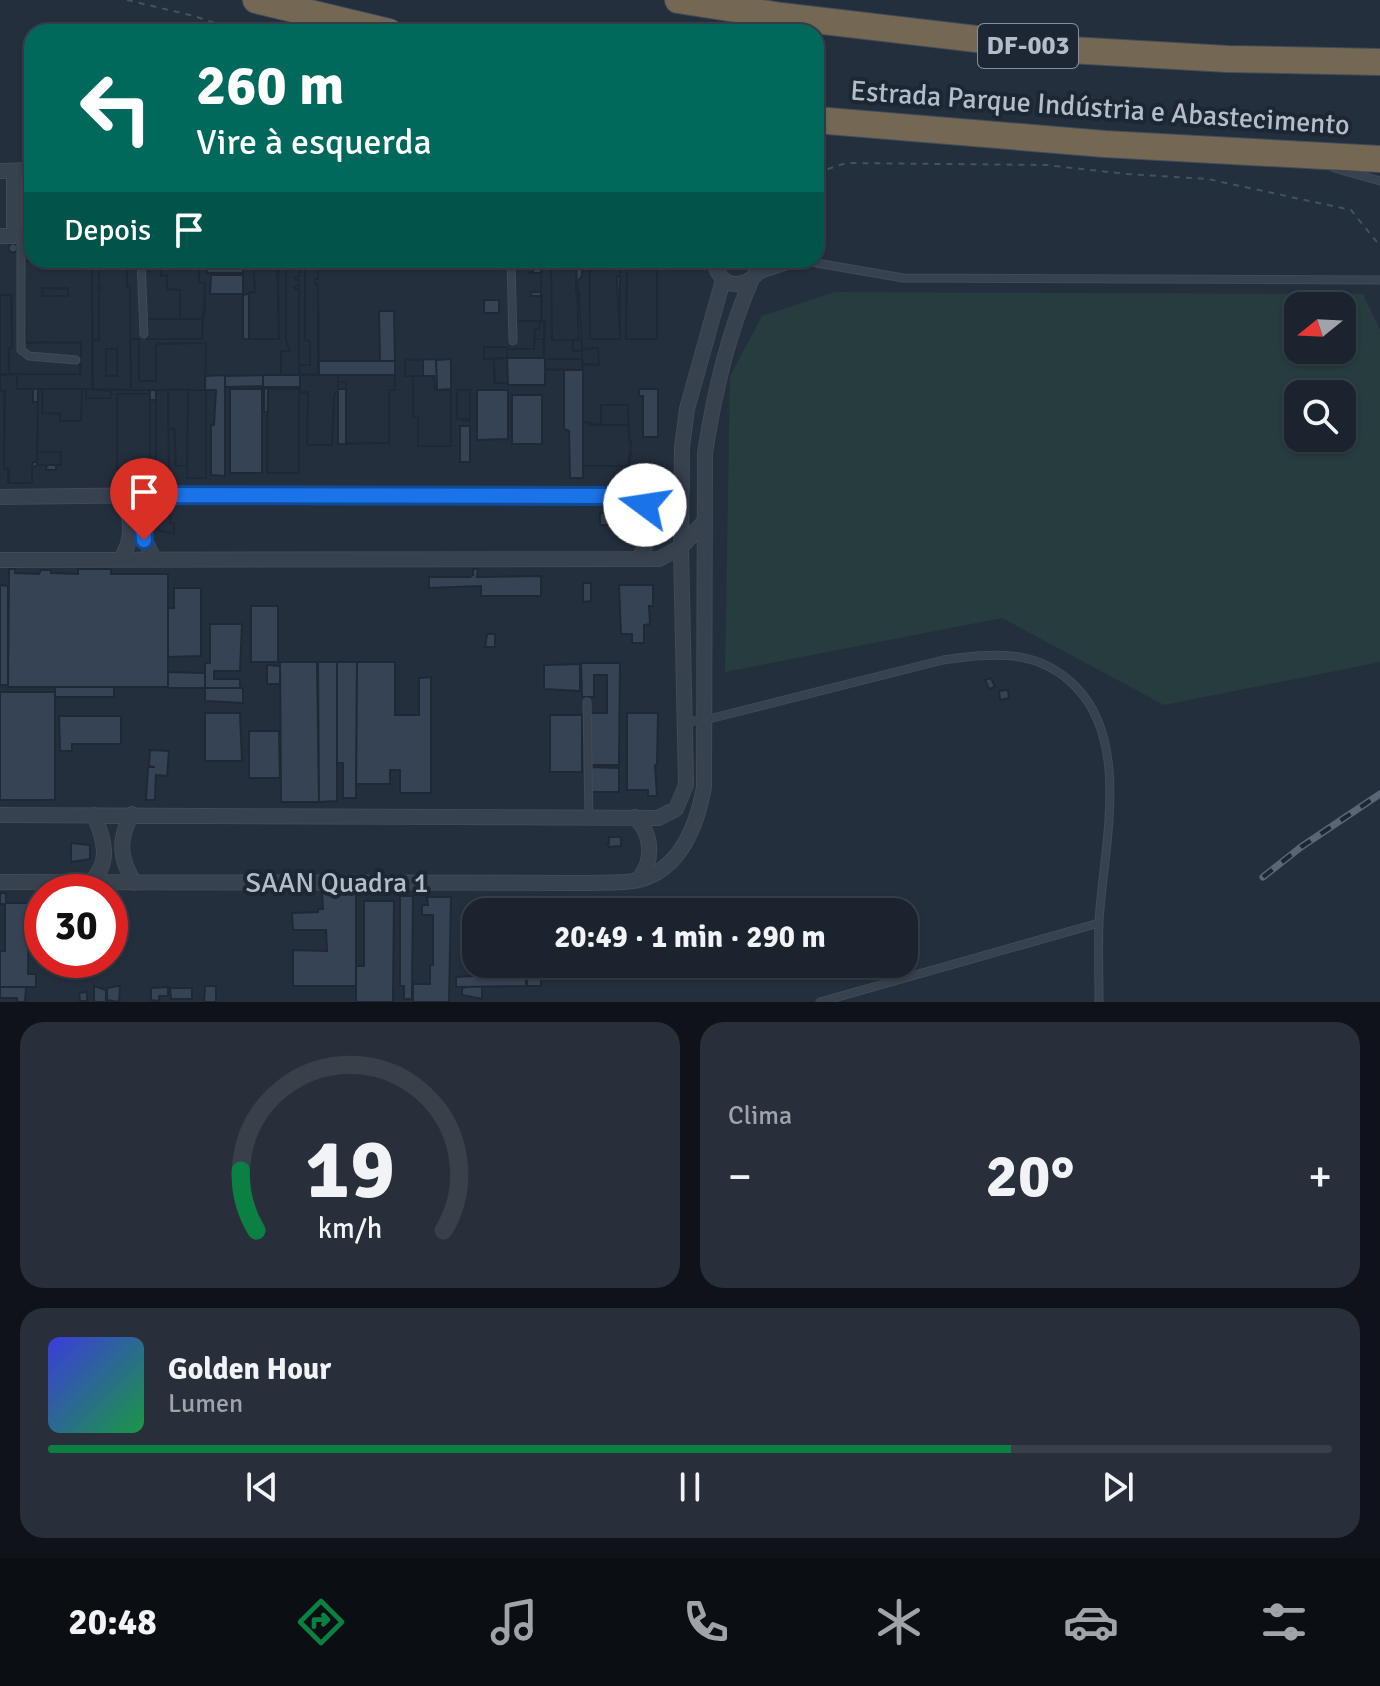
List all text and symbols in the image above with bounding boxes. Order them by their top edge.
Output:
road number: DF-003 [978,24,1078,68]
text: 260 m [196,51,344,120]
icon: left [64,56,168,160]
street label: Estrada Parque Indústria e Abastecimento [849,74,1351,142]
text: Vire à esquerda [196,120,432,165]
icon: arrive [167,208,211,252]
text: Depois [64,212,151,249]
north arrow [1284,292,1356,364]
map controls [1284,292,1356,452]
button: search [1284,380,1356,452]
pin [110,458,178,540]
position arrow [603,463,687,547]
icon: arrive [122,470,166,514]
street label: SAAN Quadra 1 [245,866,429,900]
speed limit sign: 30 [24,874,128,978]
text: 20:49 · 1 min · 290 m [554,919,826,956]
text: Clima [728,1100,792,1132]
text: 19 [305,1119,395,1221]
text: 20° [986,1140,1074,1214]
text: − [728,1150,752,1204]
text: + [1308,1150,1332,1204]
text: km/h [318,1211,382,1246]
text: Golden Hour [168,1351,331,1388]
text: Lumen [168,1388,243,1420]
icon: previous [240,1465,284,1509]
icon: pause [668,1465,712,1509]
icon: next [1096,1465,1140,1509]
icon: directions [293,1594,349,1650]
icon: music [486,1594,542,1650]
icon: phone [678,1594,734,1650]
icon: climate [871,1594,927,1650]
icon: car [1063,1594,1119,1650]
icon: filters [1256,1594,1312,1650]
text: 20:48 [68,1600,157,1645]

